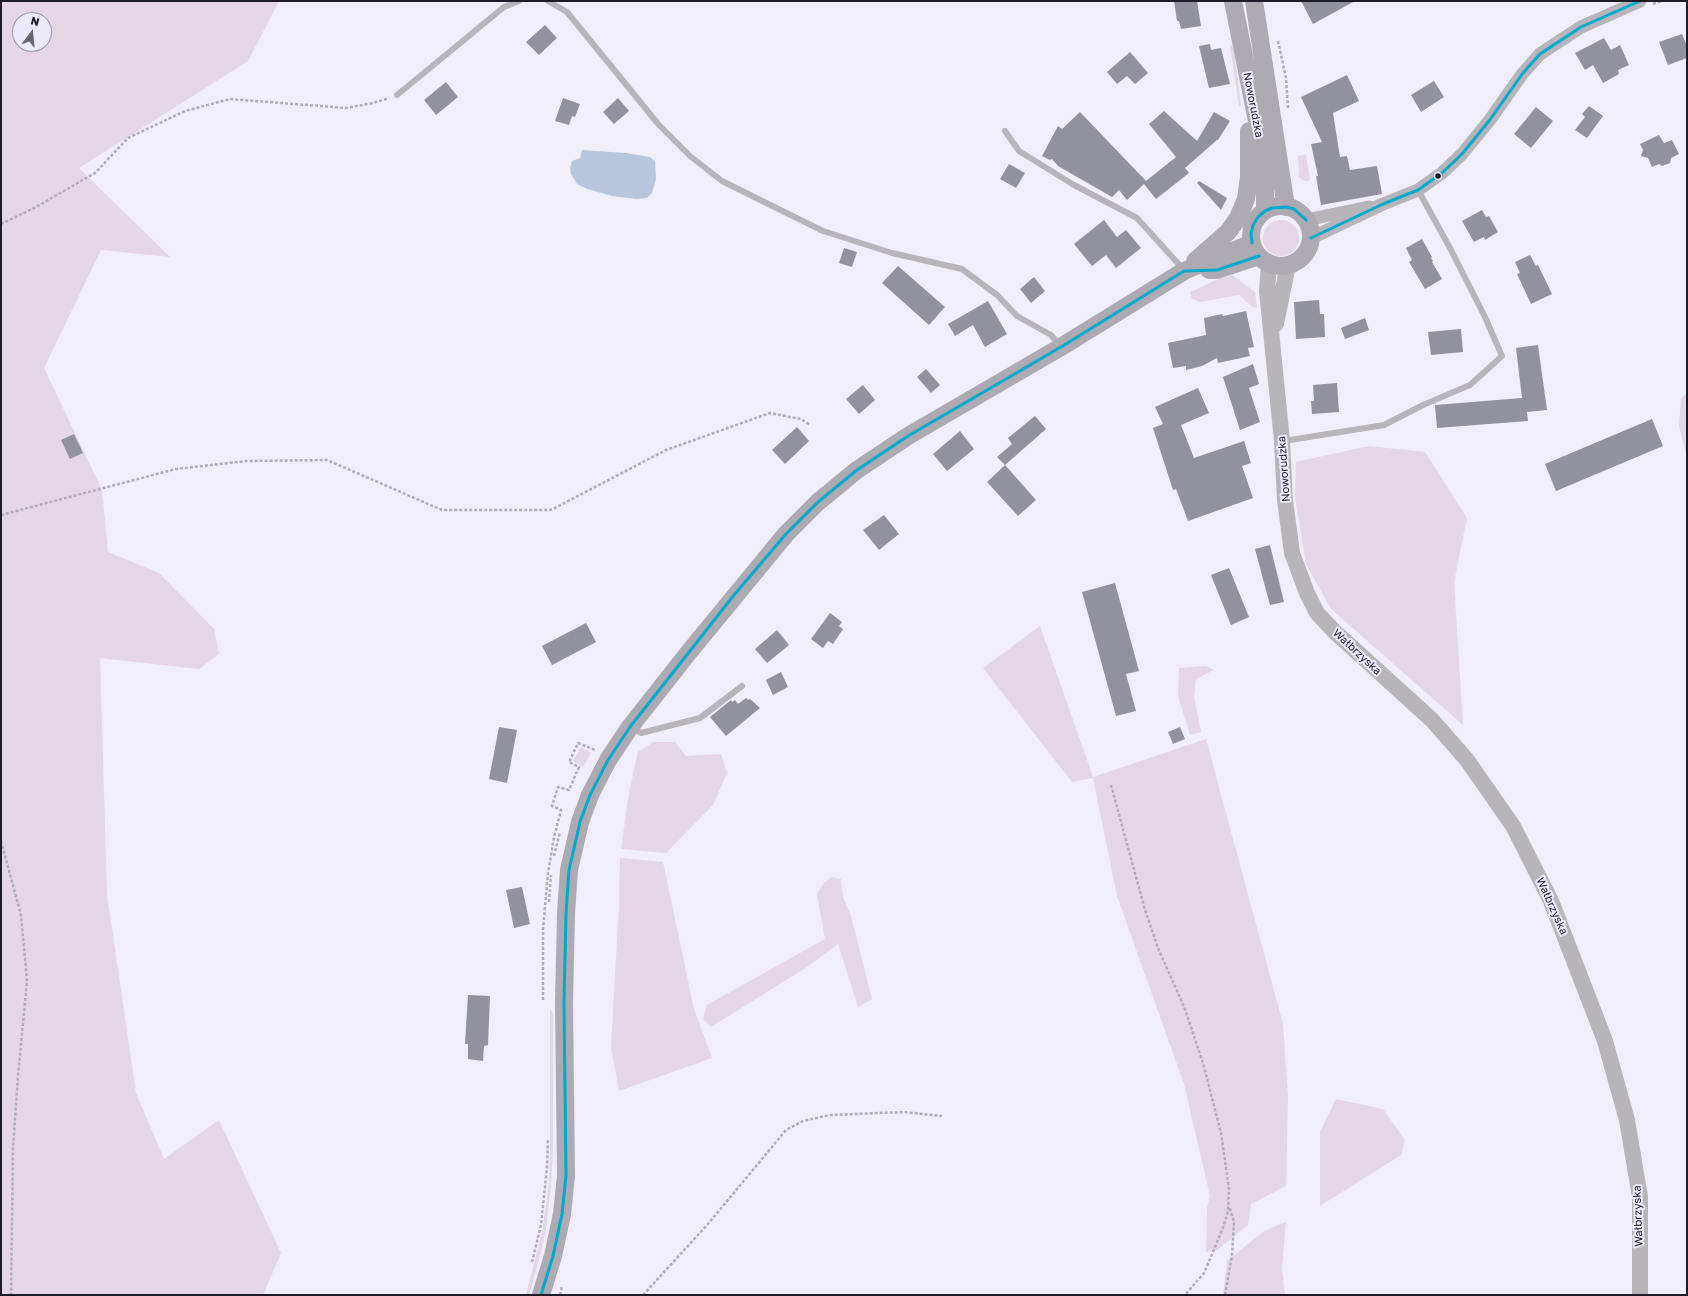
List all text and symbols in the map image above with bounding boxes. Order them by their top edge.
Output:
north arrow [12,12,52,52]
text: N [29,14,41,28]
street label: Noworudzka [1240,71,1266,139]
unlabelled marker [1433,171,1443,181]
street label: Noworudzka [1275,436,1293,502]
street label: Wałbrzyska [1330,626,1384,678]
street label: Wałbrzyska [1534,875,1570,937]
street label: Wałbrzyska [1630,1185,1646,1247]

